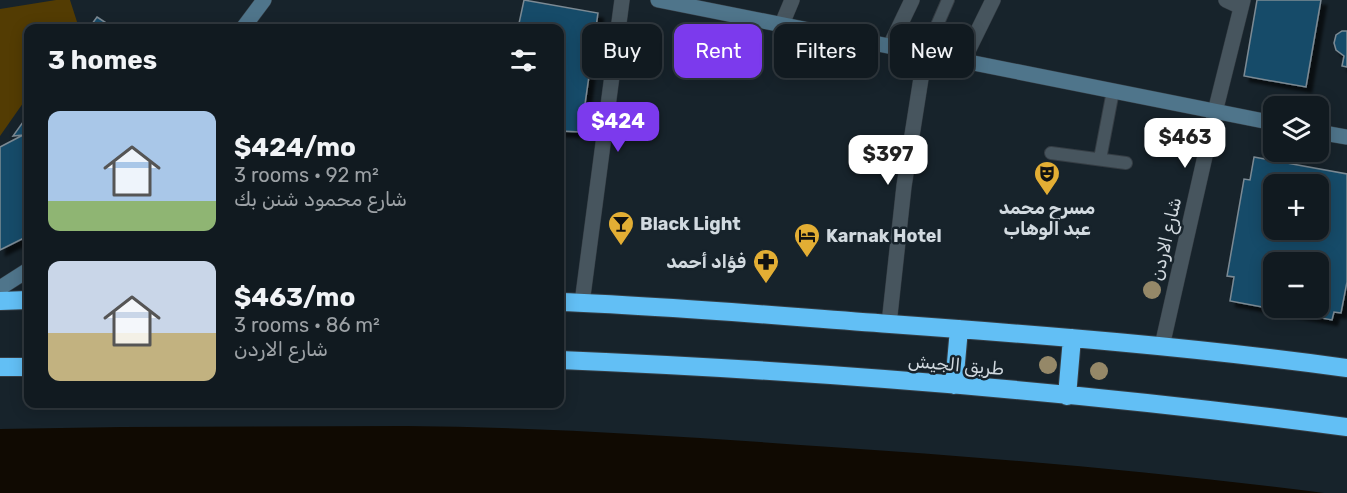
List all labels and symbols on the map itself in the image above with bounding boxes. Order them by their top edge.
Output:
pin: $424 [582,102,654,153]
pin: $463 [1149,118,1221,169]
pin: $397 [852,135,924,186]
theatre icon: مسرح محمد عبد الوهاب [1032,159,1062,197]
street label: شارع الاردن [1146,195,1187,283]
place label: مسرح محمد عبد الوهاب [999,197,1095,240]
bar icon: Black Light [606,209,636,247]
place label: Black Light [640,213,741,235]
hotel icon: Karnak Hotel [792,221,822,259]
place label: Karnak Hotel [826,225,942,247]
pharmacy icon: فؤاد أحمد [751,247,781,285]
place label: فؤاد أحمد [666,251,746,273]
street label: طريق الجيش [907,350,1005,380]

